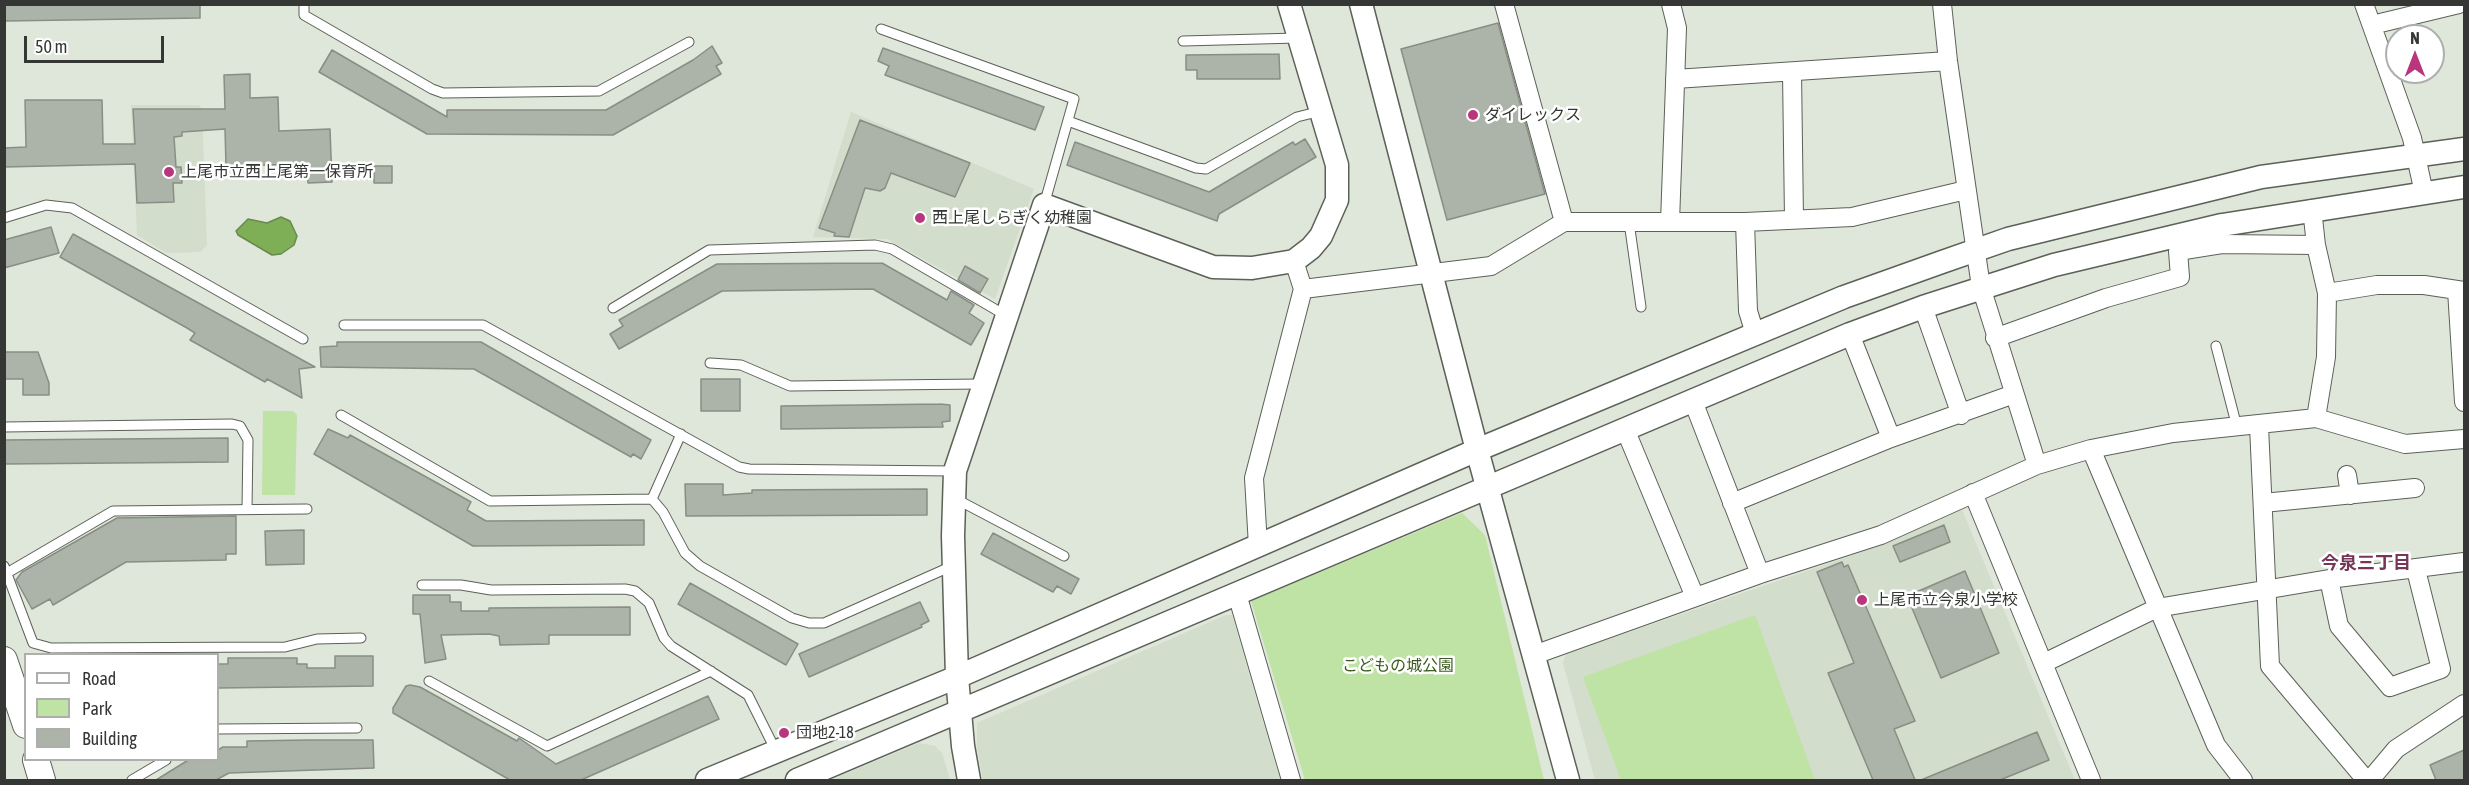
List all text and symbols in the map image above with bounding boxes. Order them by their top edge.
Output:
scale bar [27,24,166,62]
north arrow [2385,24,2445,84]
text: N [2410,29,2420,47]
text: 50 m [35,36,67,57]
place label: ダイレックス [1485,105,1581,125]
marker: ダイレックス [1466,108,1480,122]
place label: 上尾市立西上尾第一保育所 [181,162,373,182]
marker: 上尾市立西上尾第一保育所 [162,165,176,179]
place label: 西上尾しらぎく幼稚園 [932,208,1092,228]
marker: 西上尾しらぎく幼稚園 [913,211,927,225]
district label: 今泉三丁目 [2321,552,2411,574]
place label: 上尾市立今泉小学校 [1874,590,2018,610]
marker: 上尾市立今泉小学校 [1855,593,1869,607]
legend [24,653,219,761]
park label: こどもの城公園 [1342,656,1454,676]
text: Road [82,668,116,689]
text: Park [82,698,112,719]
place label: 団地2-18 [796,723,854,743]
marker: 団地2-18 [777,726,791,740]
text: Building [82,728,137,749]

